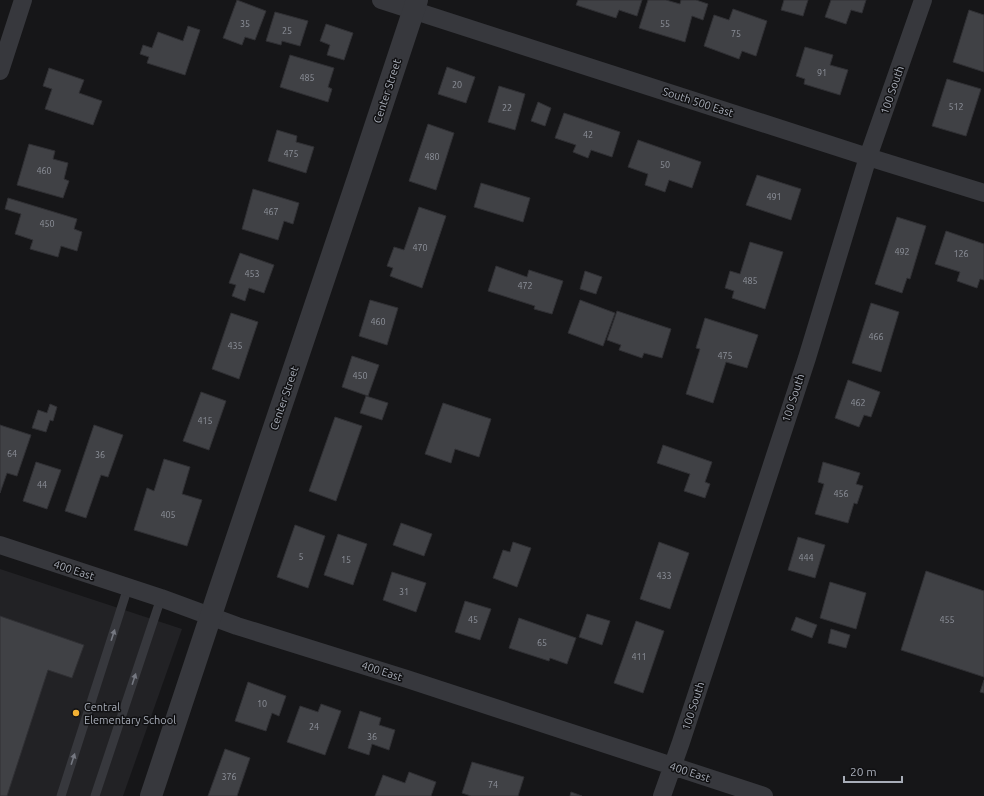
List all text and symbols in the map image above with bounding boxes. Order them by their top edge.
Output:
house number: 35 [240,19,250,29]
house number: 55 [660,19,670,29]
house number: 25 [282,26,292,36]
house number: 75 [731,29,741,39]
street label: Center Street [371,57,403,125]
street label: 100 South [878,64,906,116]
house number: 91 [817,68,827,78]
house number: 485 [299,73,315,83]
house number: 20 [452,80,462,90]
street label: South 500 East [661,85,736,119]
house number: 512 [948,102,964,112]
house number: 22 [502,103,512,113]
house number: 42 [583,130,593,140]
house number: 475 [283,149,299,159]
house number: 480 [424,152,440,162]
house number: 50 [660,160,670,170]
house number: 460 [36,166,52,176]
house number: 491 [766,192,782,202]
house number: 467 [263,207,279,217]
house number: 450 [39,219,55,229]
house number: 470 [412,243,428,253]
house number: 492 [894,247,910,257]
house number: 126 [953,249,969,259]
house number: 453 [244,269,260,279]
house number: 485 [742,276,758,286]
house number: 472 [517,281,533,291]
house number: 460 [370,317,386,327]
house number: 466 [868,332,884,342]
house number: 435 [227,341,243,351]
house number: 475 [717,351,733,361]
street label: Center Street [267,364,301,432]
house number: 450 [352,371,368,381]
street label: 100 South [780,372,806,424]
house number: 462 [850,398,866,408]
house number: 415 [197,416,213,426]
house number: 64 [7,449,17,459]
house number: 36 [95,450,105,460]
house number: 44 [37,480,47,490]
house number: 456 [833,489,849,499]
house number: 405 [160,510,176,520]
house number: 5 [298,552,304,562]
house number: 444 [798,553,814,563]
house number: 15 [341,555,351,565]
street label: 400 East [52,558,96,582]
house number: 433 [656,571,672,581]
house number: 31 [399,587,409,597]
house number: 45 [468,615,478,625]
house number: 455 [939,615,955,625]
one-way arrow [110,629,116,641]
house number: 65 [537,638,547,648]
house number: 411 [631,652,647,662]
street label: 400 East [360,659,404,683]
one-way arrow [131,673,137,685]
street label: 100 South [680,680,706,732]
house number: 10 [257,699,267,709]
place label: Central Elementary School [84,701,176,726]
marker: Central Elementary School [71,708,81,718]
house number: 24 [309,722,319,732]
house number: 36 [367,732,377,742]
one-way arrow [70,753,76,765]
scale bar [844,758,902,784]
street label: 400 East [668,760,712,784]
text: 20 m [850,765,877,778]
house number: 376 [221,772,237,782]
house number: 74 [488,780,498,790]

